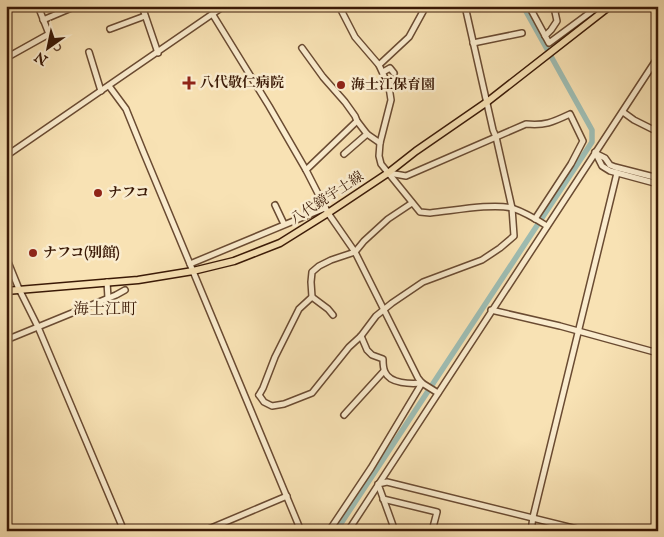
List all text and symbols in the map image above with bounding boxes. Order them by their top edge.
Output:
north arrow [22,22,72,72]
text: N [31,47,52,69]
place label: 八代敬仁病院 [200,74,284,92]
marker: 八代敬仁病院 [182,76,196,90]
place label: 海士江保育園 [351,76,435,94]
marker: 海士江保育園 [335,79,347,91]
street label: 八代鏡宇土線 [287,168,367,228]
place label: ナフコ [108,184,149,202]
marker: ナフコ [92,187,104,199]
place label: ナフコ(別館) [43,244,120,262]
marker: ナフコ(別館) [27,247,39,259]
district label: 海士江町 [73,300,137,320]

